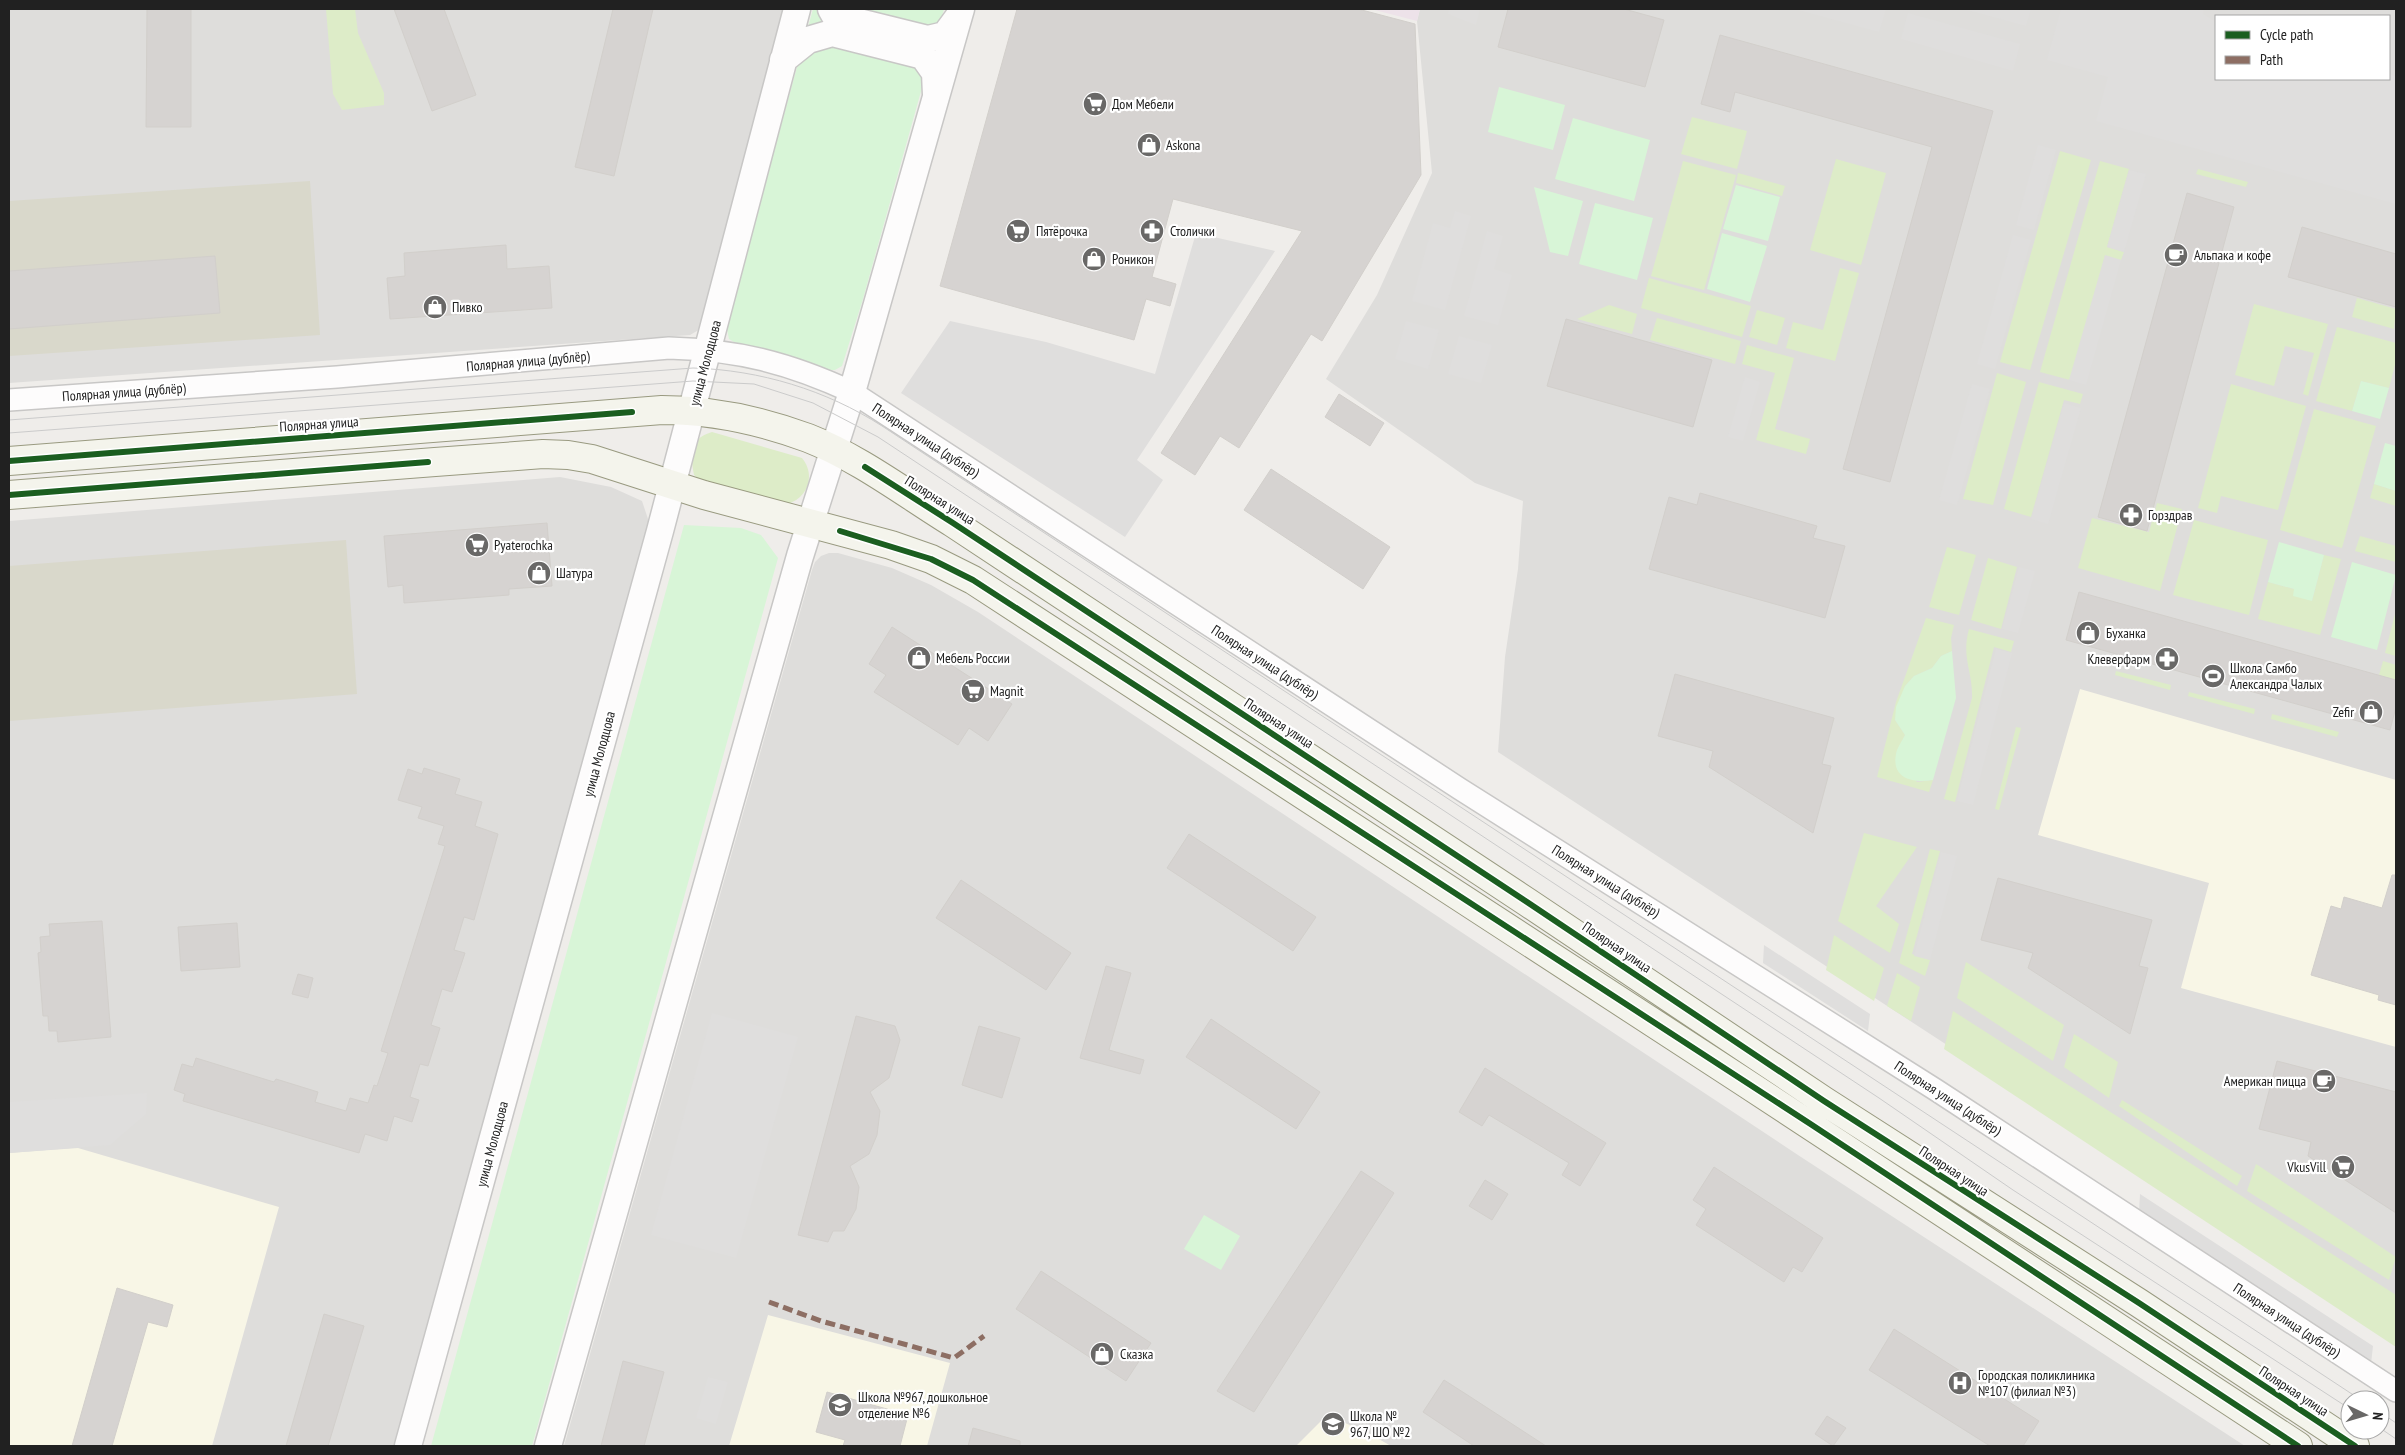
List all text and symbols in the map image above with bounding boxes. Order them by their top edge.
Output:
legend [2215,15,2390,80]
text: Cycle path [2260,25,2313,44]
text: Path [2260,50,2283,69]
supermarket icon: Дом Мебели [1082,91,1108,117]
place label: Дом Мебели [1112,95,1174,113]
shop icon: Askona [1136,132,1162,158]
place label: Askona [1166,136,1200,154]
supermarket icon: Пятёрочка [1005,218,1031,244]
pharmacy icon: Столички [1139,218,1165,244]
place label: Пятёрочка [1036,222,1088,240]
place label: Столички [1170,222,1215,240]
cafe icon: Альпака и кофе [2163,242,2189,268]
shop icon: Роникон [1081,246,1107,272]
place label: Альпака и кофе [2194,246,2271,264]
place label: Роникон [1112,250,1154,268]
shop icon: Пивко [422,294,448,320]
place label: Пивко [452,298,483,316]
street label: улица Молодцова [685,318,725,408]
street label: Полярная улица (дублёр) [466,347,591,375]
street label: Полярная улица (дублёр) [62,379,187,405]
street label: Полярная улица (дублёр) [869,399,983,482]
street label: Полярная улица [279,412,359,436]
street label: Полярная улица [902,471,978,529]
pharmacy icon: Горздрав [2118,502,2144,528]
place label: Горздрав [2148,506,2193,524]
supermarket icon: Pyaterochka [464,532,490,558]
place label: Pyaterochka [494,536,553,554]
shop icon: Шатура [526,560,552,586]
place label: Шатура [556,564,593,582]
shop icon: Буханка [2075,620,2101,646]
street label: Полярная улица (дублёр) [1208,621,1322,704]
place label: Буханка [2106,624,2146,642]
shop icon: Мебель России [906,645,932,671]
pharmacy icon: Клеверфарм [2154,646,2180,672]
place label: Мебель России [936,649,1010,667]
place label: Клеверфарм [2088,650,2150,668]
place label: Школа Самбо Александра Чалых [2230,659,2322,693]
sports icon: Школа Самбо Александра Чалых [2200,663,2226,689]
supermarket icon: Magnit [960,678,986,704]
place label: Magnit [990,682,1024,700]
street label: Полярная улица [1241,694,1317,752]
shop icon: Zefir [2358,699,2384,725]
place label: Zefir [2333,703,2354,721]
street label: улица Молодцова [579,709,619,799]
street label: Полярная улица (дублёр) [1549,841,1664,922]
street label: Полярная улица [1579,917,1655,977]
street label: Полярная улица (дублёр) [1891,1057,2005,1140]
cafe icon: Американ пицца [2311,1068,2337,1094]
place label: Американ пицца [2224,1072,2306,1090]
street label: улица Молодцова [472,1099,512,1189]
street label: Полярная улица [1916,1142,1992,1200]
supermarket icon: VkusVill [2330,1154,2356,1180]
place label: VkusVill [2286,1158,2327,1176]
street label: Полярная улица (дублёр) [2230,1279,2344,1362]
shop icon: Сказка [1089,1341,1115,1367]
place label: Сказка [1120,1345,1153,1363]
street label: Полярная улица [2256,1362,2332,1420]
place label: Городская поликлиника №107 (филиал №3) [1978,1366,2095,1400]
hospital icon: Городская поликлиника №107 (филиал №3) [1947,1370,1973,1396]
place label: Школа №967, дошкольное отделение №6 [858,1388,988,1422]
north arrow [2340,1390,2390,1440]
school or university icon: Школа №967, дошкольное отделение №6 [827,1392,853,1418]
place label: Школа № 967, ШО №2 [1350,1407,1411,1441]
school or university icon: Школа № 967, ШО №2 [1320,1411,1346,1437]
text: N [2369,1412,2387,1421]

